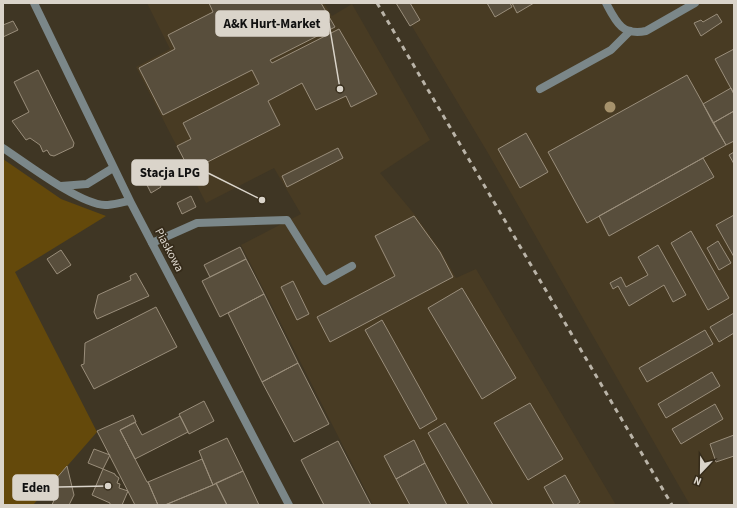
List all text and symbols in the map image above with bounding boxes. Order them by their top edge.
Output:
callout: A&K Hurt-Market [216,11,329,36]
text: A&K Hurt-Market [222,15,321,33]
callout: Stacja LPG [132,160,208,185]
text: Stacja LPG [140,164,200,182]
street label: Piaskowa [150,225,188,275]
north arrow [681,452,721,492]
text: N [691,472,704,489]
callout: Eden [13,475,58,500]
text: Eden [22,479,50,497]

